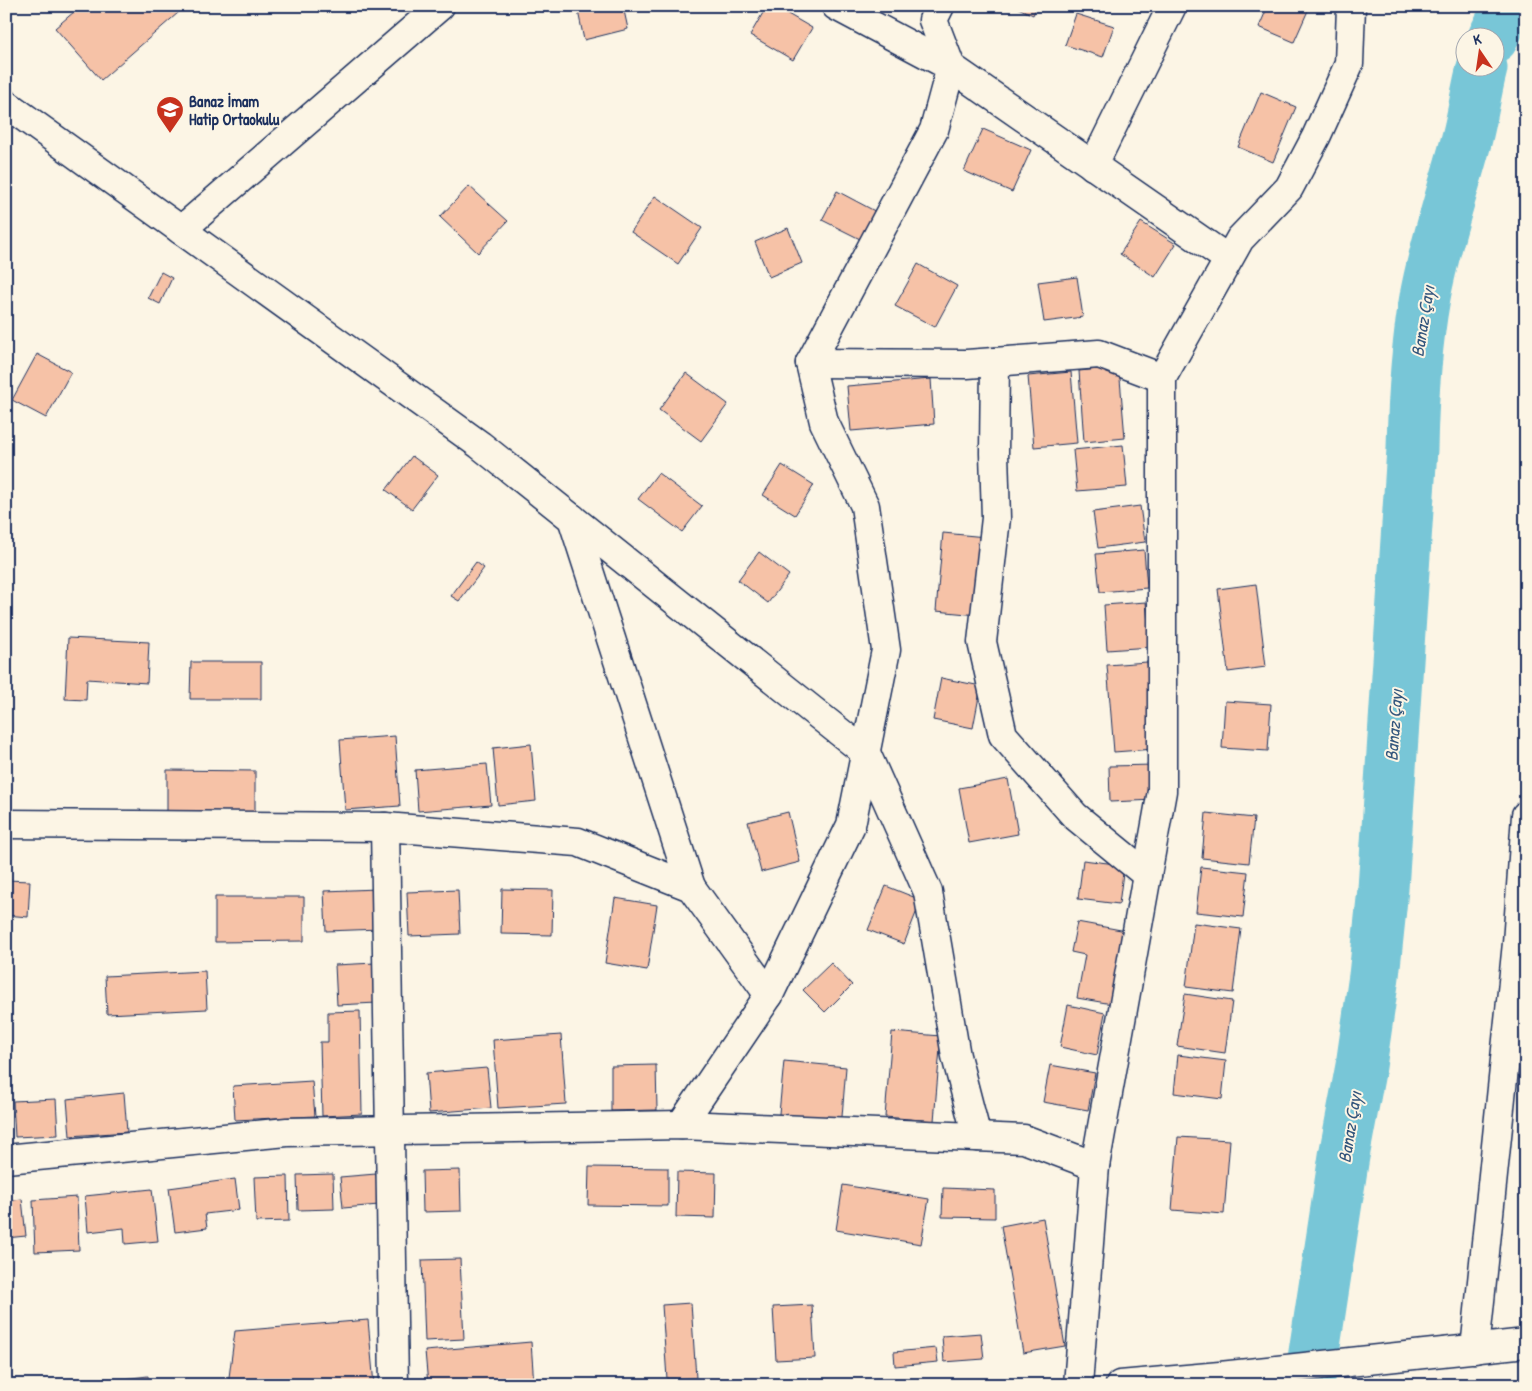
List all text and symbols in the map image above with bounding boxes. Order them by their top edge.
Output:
north arrow [1454,28,1504,78]
text: K [1471,29,1483,49]
place label: Banaz İmam Hatip Ortaokulu [189,90,280,131]
school or university icon: Banaz İmam Hatip Ortaokulu [155,95,185,134]
water label: Banaz Çayı [1405,283,1441,358]
water label: Banaz Çayı [1379,687,1409,762]
water label: Banaz Çayı [1332,1089,1368,1164]

